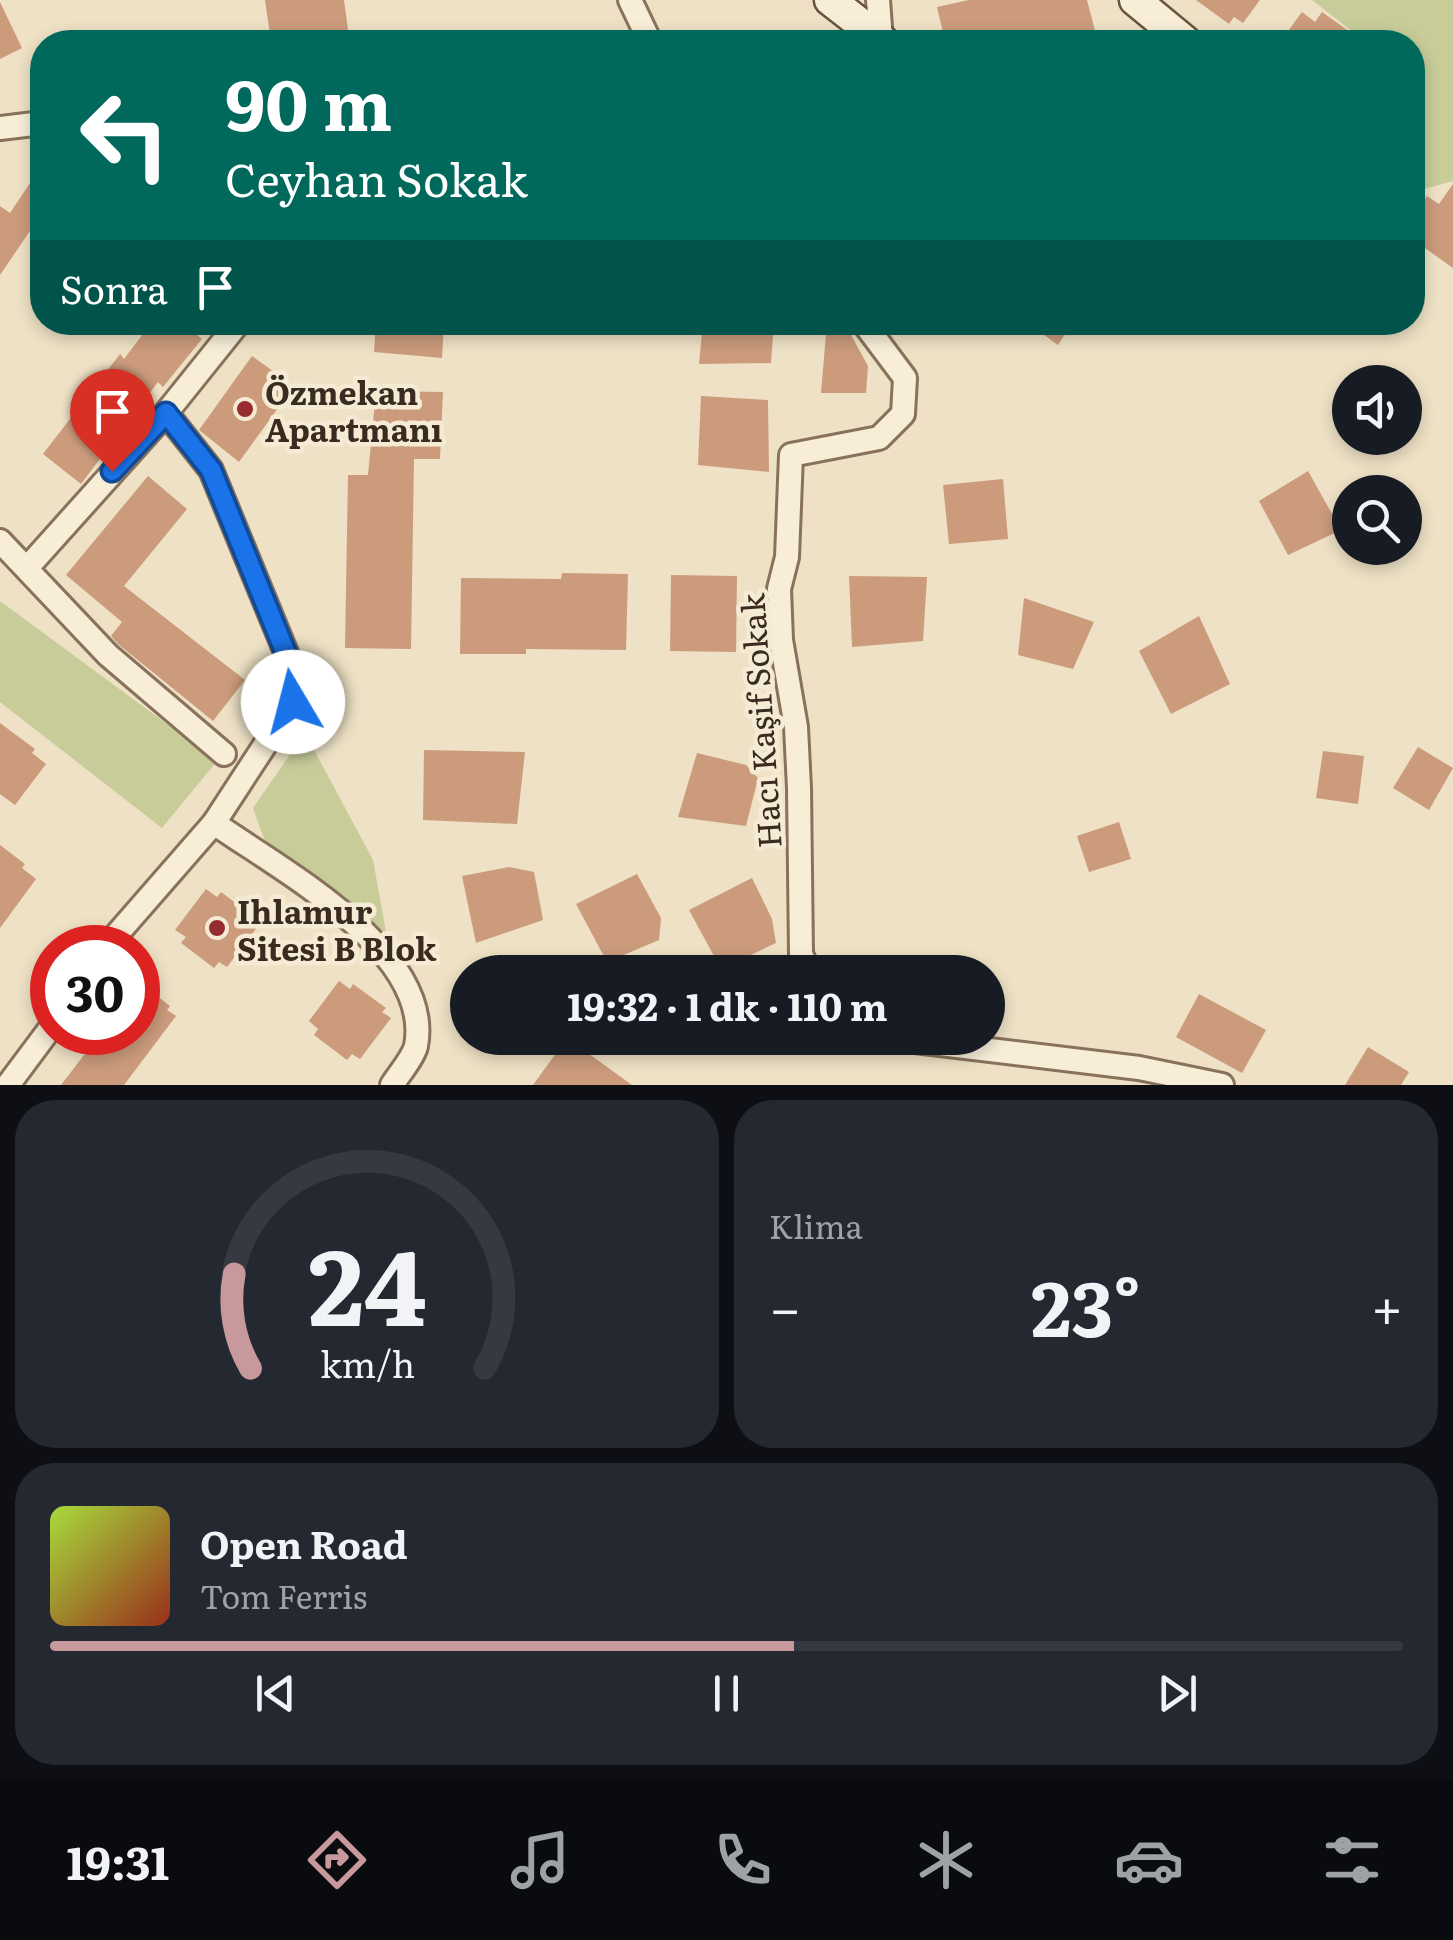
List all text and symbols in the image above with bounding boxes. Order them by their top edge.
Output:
text: 90 m [225,49,392,153]
icon: left [60,70,190,200]
text: Ceyhan Sokak [225,144,528,211]
text: Sonra [60,259,168,316]
icon: arrive [188,260,243,315]
map controls [1332,365,1422,565]
button: sound [1332,365,1422,455]
place label: Özmekan Apartmanı [265,367,443,452]
pin [70,369,155,472]
icon: arrive [85,384,140,439]
marker: Özmekan Apartmanı [234,398,256,420]
button: search [1332,475,1422,565]
street label: Hacı Kaşif Sokak [726,592,792,850]
position arrow [241,650,345,754]
place label: Ihlamur Sitesi B Blok [237,886,437,971]
marker: Ihlamur Sitesi B Blok [206,917,228,939]
speed limit sign: 30 [30,925,160,1055]
text: 19:32 · 1 dk · 110 m [567,976,888,1033]
text: Klima [769,1201,863,1249]
text: 24 [308,1204,426,1358]
text: 23° [1031,1249,1141,1360]
text: − [769,1264,801,1346]
text: + [1371,1264,1403,1346]
text: km/h [319,1336,415,1389]
text: Open Road [200,1514,408,1571]
text: Tom Ferris [200,1571,367,1619]
icon: previous [248,1666,303,1721]
icon: pause [699,1666,754,1721]
icon: next [1150,1666,1205,1721]
icon: directions [302,1825,372,1895]
icon: music [505,1825,575,1895]
icon: phone [708,1825,778,1895]
icon: climate [911,1825,981,1895]
icon: car [1114,1825,1184,1895]
icon: filters [1317,1825,1387,1895]
text: 19:31 [66,1827,169,1894]

